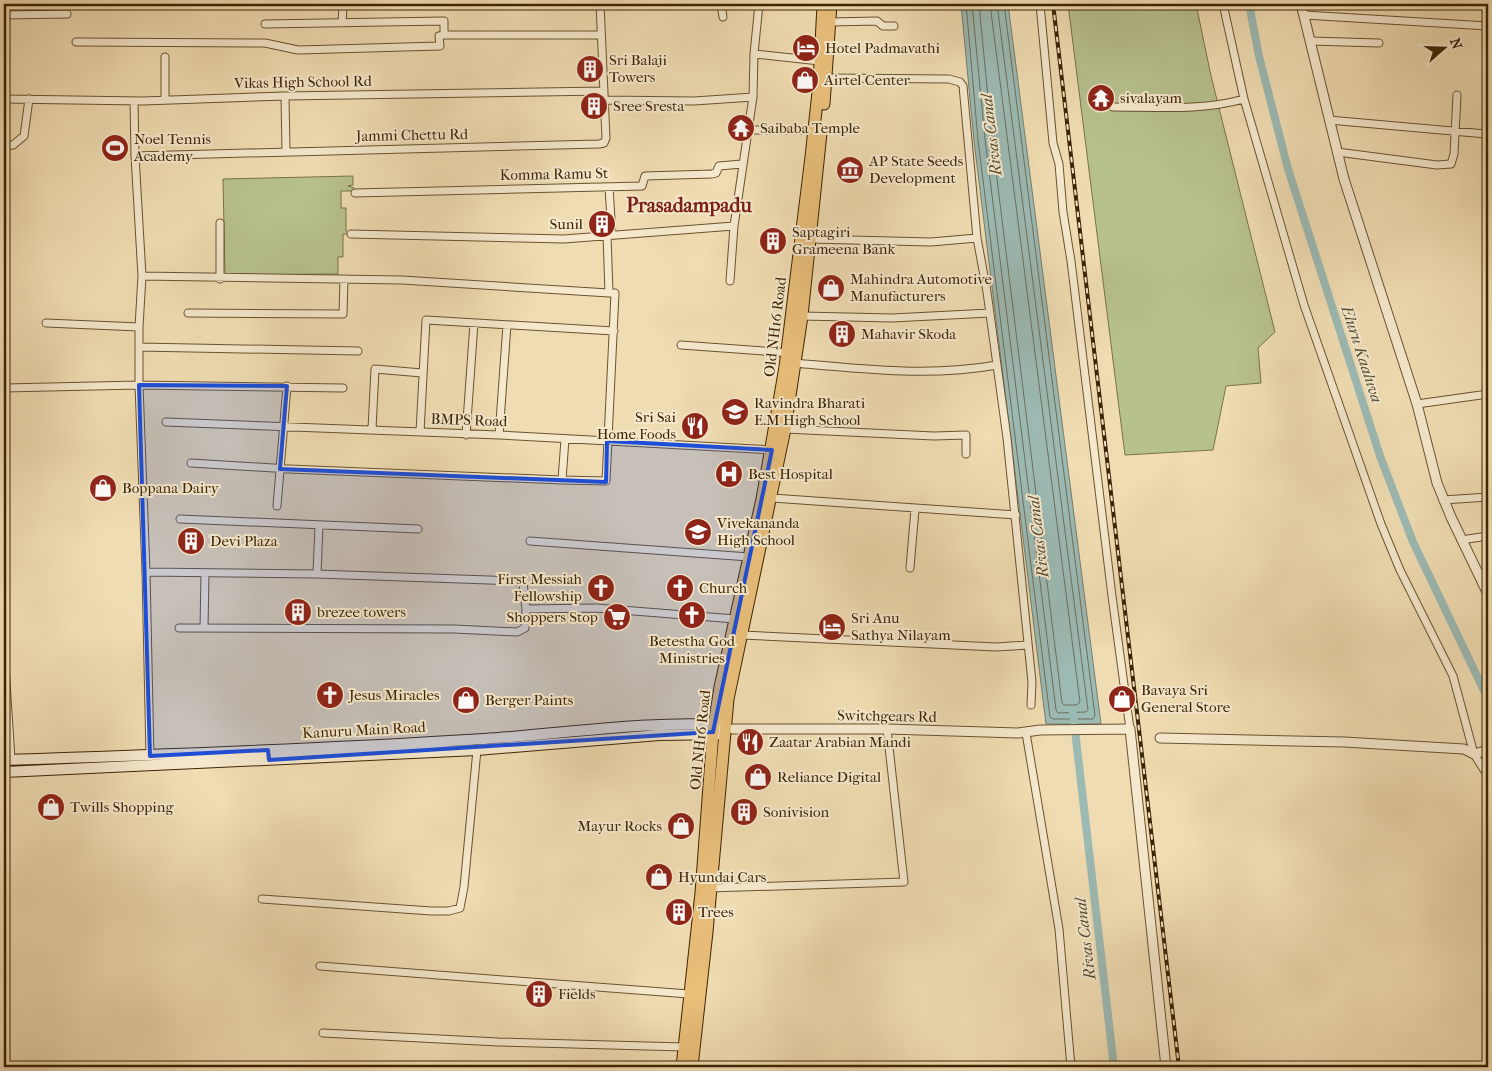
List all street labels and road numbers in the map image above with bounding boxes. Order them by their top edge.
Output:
street label: Vikas High School Rd [233,72,373,92]
street label: Jammi Chettu Rd [355,125,469,145]
street label: Komma Ramu St [500,164,609,184]
street label: Old NH16 Road [760,275,790,378]
street label: BMPS Road [430,410,509,430]
street label: Old NH16 Road [686,688,714,791]
street label: Switchgears Rd [837,706,938,726]
street label: Kanuru Main Road [302,718,427,742]

